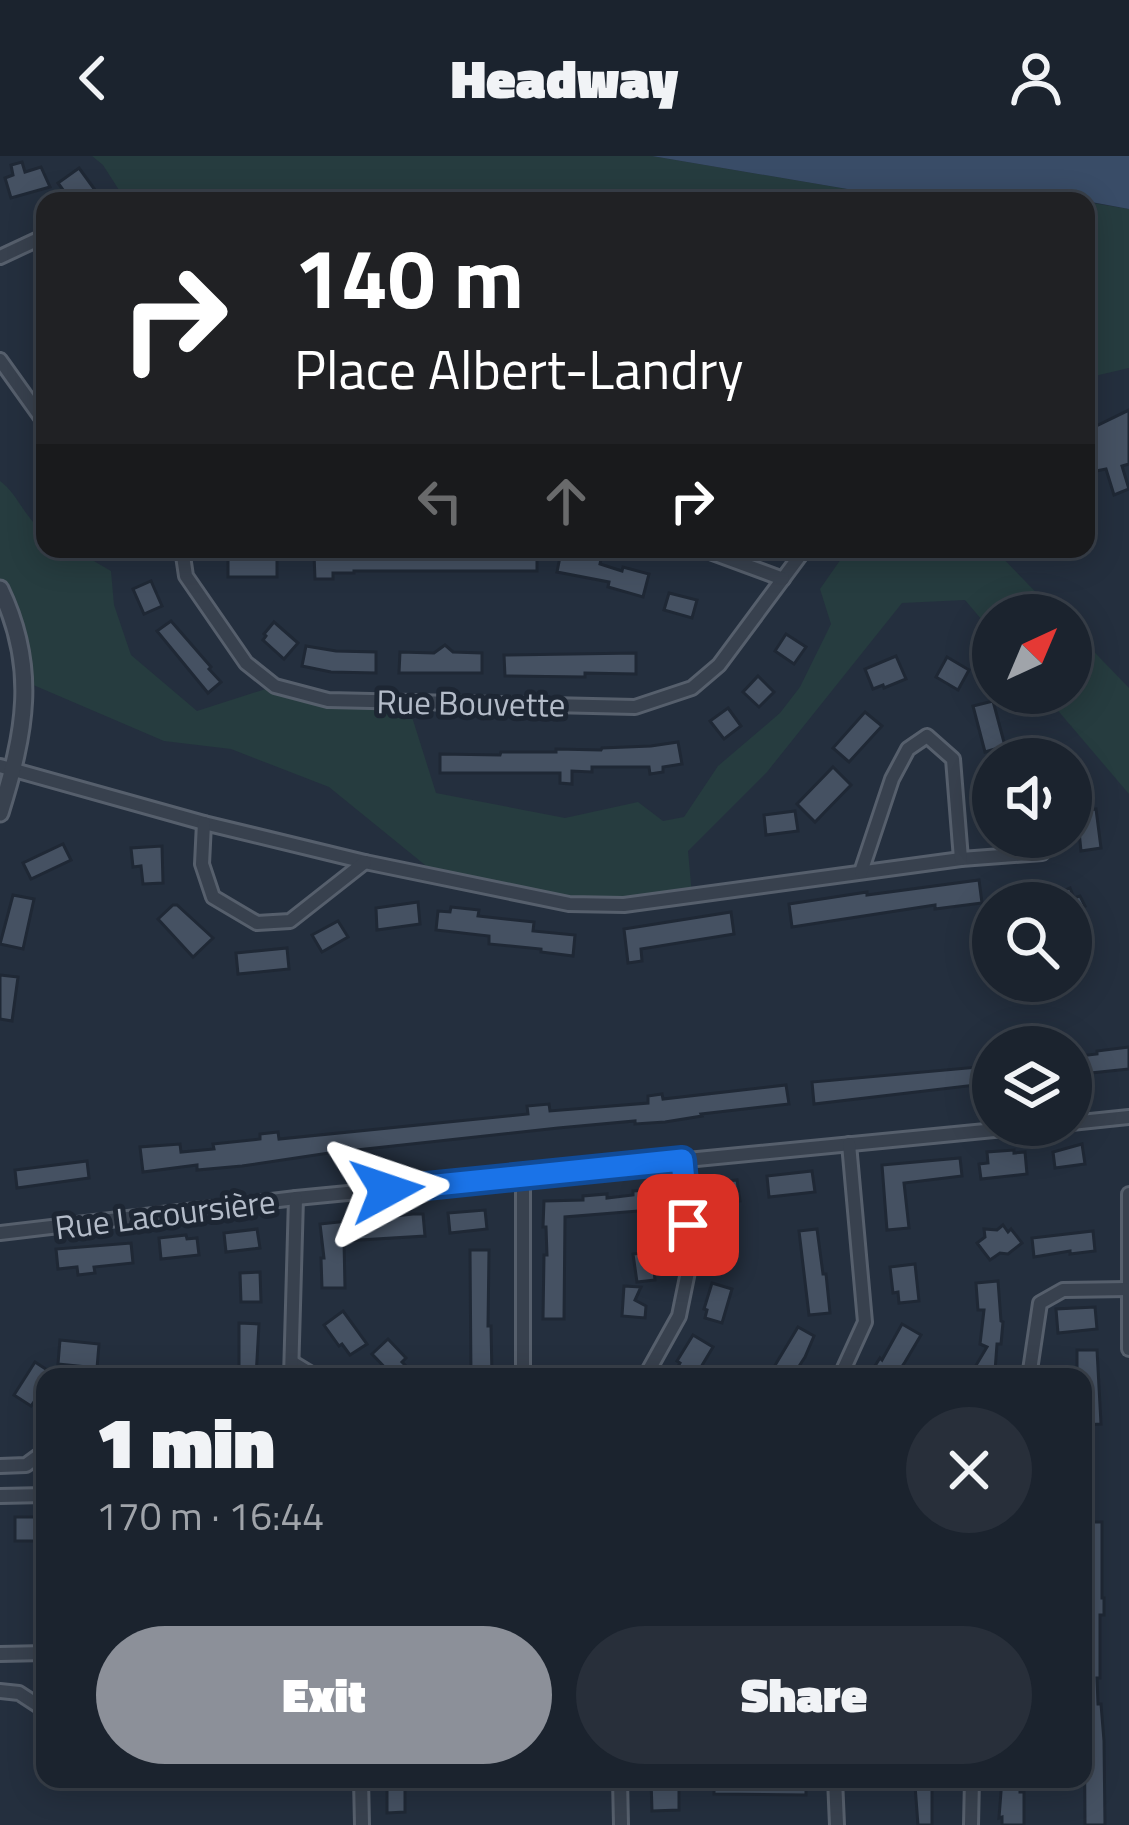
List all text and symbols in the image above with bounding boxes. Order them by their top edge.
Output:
text: Headway [451,37,678,119]
icon: back [60,45,126,111]
icon: person [1003,45,1069,111]
text: 140 m [294,213,524,341]
icon: right [96,240,252,396]
text: Place Albert-Landry [294,328,744,410]
icon: left [407,468,473,534]
icon: ahead [533,468,599,534]
icon: right [659,468,725,534]
north arrow [972,594,1092,714]
map controls [972,594,1092,1146]
street label: Rue Bouvette [376,676,566,730]
button: sound [972,738,1092,858]
button: search [972,882,1092,1002]
button: layers [972,1026,1092,1146]
position arrow [324,1127,450,1253]
pin [637,1174,739,1276]
street label: Rue Lacoursière [52,1176,278,1252]
icon: arrive [655,1192,721,1258]
text: 1 min [96,1386,275,1496]
button: close [906,1407,1032,1533]
text: 170 m · 16:44 [96,1486,324,1545]
button: Exit [96,1626,552,1764]
button: Share [576,1626,1032,1764]

